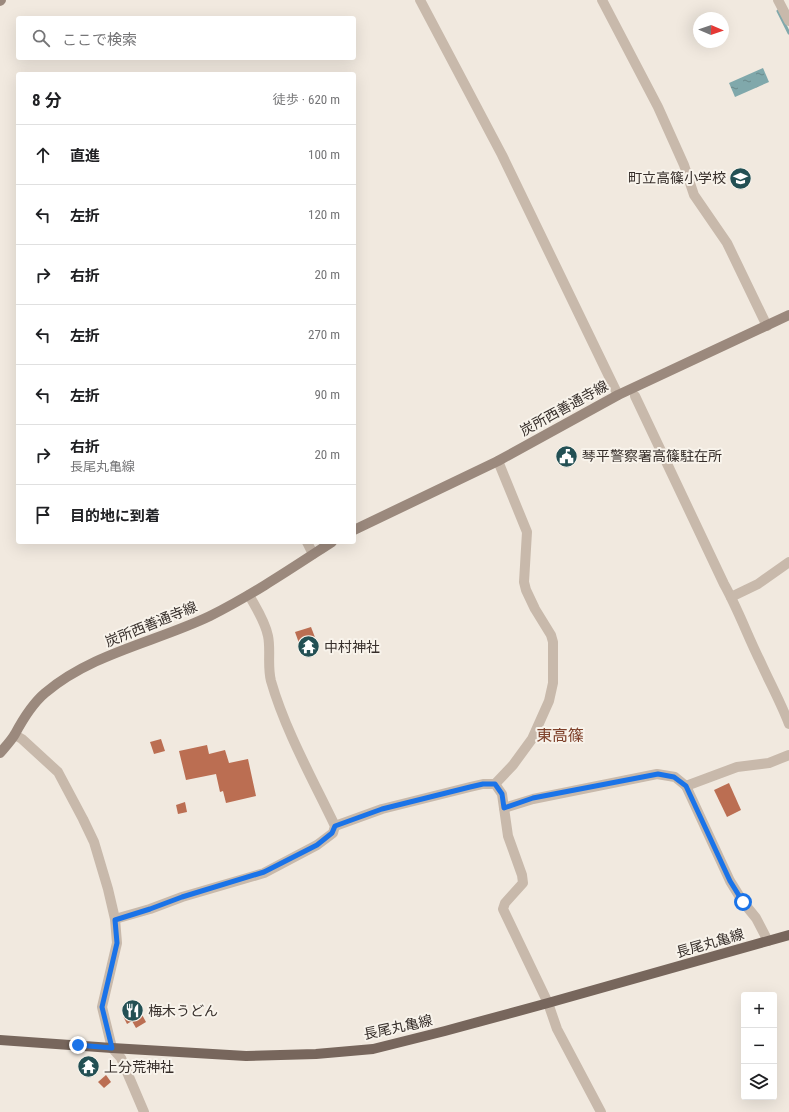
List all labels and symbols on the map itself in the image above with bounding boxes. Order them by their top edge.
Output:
north arrow [693,12,729,48]
school or university icon: 町立高篠小学校 [728,165,754,191]
place label: 町立高篠小学校 [628,170,726,186]
street label: 炭所西善通寺線 [517,377,611,439]
public building icon: 琴平警察署高篠駐在所 [553,443,579,469]
place label: 琴平警察署高篠駐在所 [582,448,722,464]
street label: 炭所西善通寺線 [103,598,199,650]
temple icon: 中村神社 [296,634,322,660]
place label: 中村神社 [324,639,380,655]
district label: 東高篠 [536,726,584,745]
route start [734,893,752,911]
street label: 長尾丸亀線 [674,926,746,960]
restaurant icon: 梅木うどん [119,998,145,1024]
place label: 梅木うどん [148,1003,218,1019]
street label: 長尾丸亀線 [362,1012,434,1042]
route end [69,1036,87,1054]
temple icon: 上分荒神社 [76,1054,102,1080]
place label: 上分荒神社 [104,1059,174,1075]

